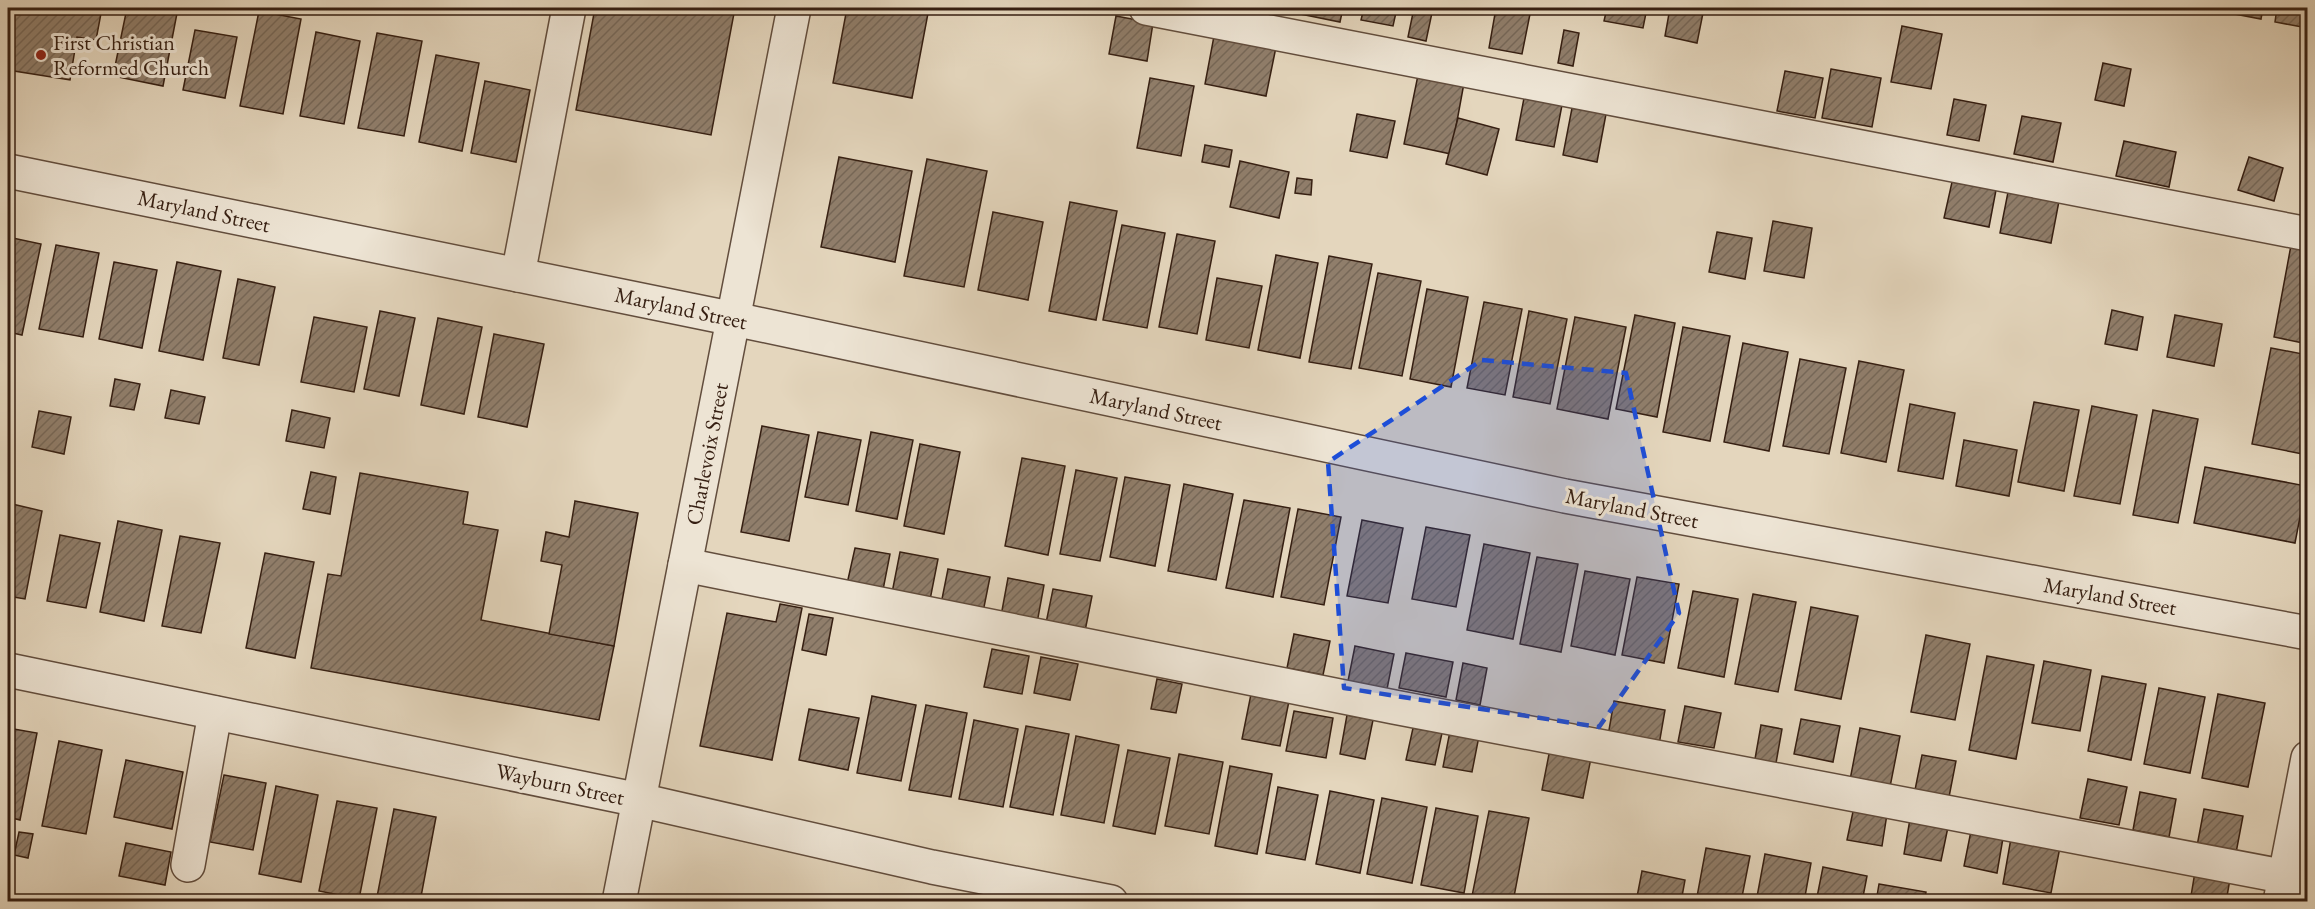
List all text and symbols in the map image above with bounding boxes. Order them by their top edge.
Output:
place label: First Christian Reformed Church [53,28,209,82]
marker: First Christian Reformed Church [34,48,48,62]
street label: Maryland Street [135,183,273,239]
street label: Maryland Street [612,280,750,336]
street label: Charlevoix Street [679,380,735,528]
street label: Maryland Street [1087,381,1225,437]
street label: Maryland Street [1563,481,1701,535]
street label: Maryland Street [2041,570,2179,622]
street label: Wayburn Street [493,756,627,812]

